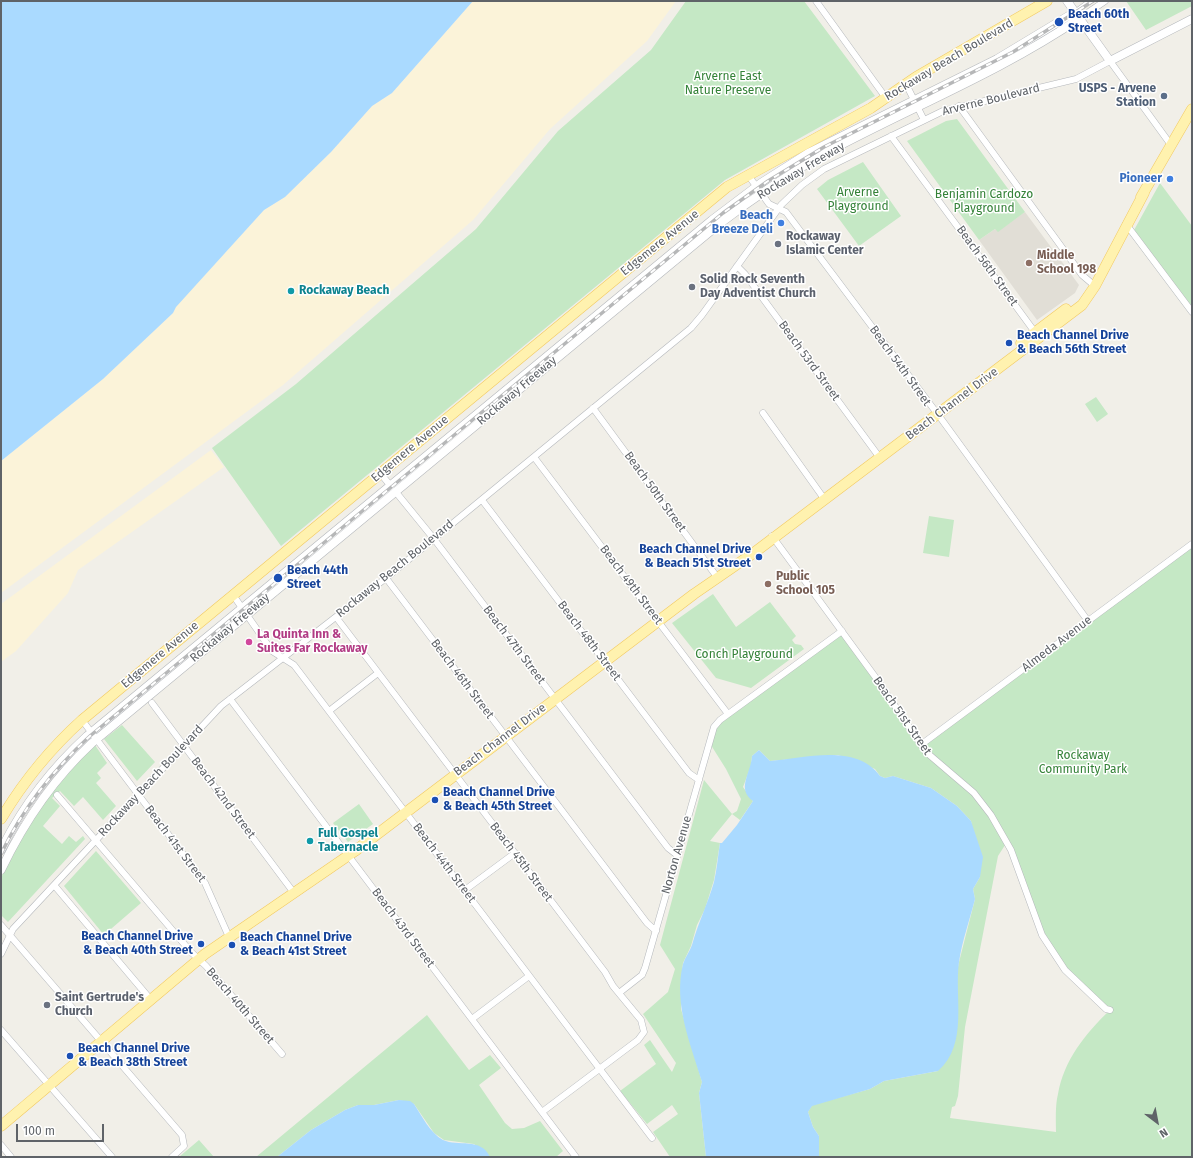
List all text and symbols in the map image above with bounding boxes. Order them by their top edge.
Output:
place label: Beach 60th Street [1068,8,1129,36]
street label: Rockaway Beach Boulevard [882,16,1016,104]
marker: Beach 60th Street [1053,16,1065,28]
park label: Arverne East Nature Preserve [685,70,771,98]
street label: Arverne Boulevard [941,81,1041,119]
place label: USPS - Arvene Station [1079,82,1156,110]
marker: USPS - Arvene Station [1159,91,1169,101]
street label: Rockaway Freeway [755,139,847,203]
place label: Pioneer [1119,172,1162,186]
marker: Pioneer [1165,174,1175,184]
park label: Arverne Playground [827,186,889,214]
park label: Benjamin Cardozo Playground [935,188,1033,216]
street label: Edgemere Avenue [618,207,702,279]
place label: Beach Breeze Deli [712,209,773,237]
marker: Beach Breeze Deli [776,218,786,228]
street label: Beach 56th Street [953,223,1021,309]
place label: Rockaway Islamic Center [786,230,864,258]
marker: Rockaway Islamic Center [773,239,783,249]
place label: Middle School 198 [1037,249,1096,277]
marker: Middle School 198 [1024,258,1034,268]
place label: Solid Rock Seventh Day Adventist Church [700,273,816,301]
marker: Solid Rock Seventh Day Adventist Church [687,282,697,292]
place label: Rockaway Beach [299,284,389,298]
marker: Rockaway Beach [286,286,296,296]
street label: Beach 53rd Street [775,318,843,404]
street label: Beach 54th Street [866,323,934,409]
place label: Beach Channel Drive & Beach 56th Street [1017,329,1129,357]
marker: Beach Channel Drive & Beach 56th Street [1004,338,1014,348]
street label: Rockaway Freeway [474,353,560,429]
street label: Beach Channel Drive [903,365,1001,443]
street label: Edgemere Avenue [368,412,452,486]
street label: Beach 50th Street [621,449,689,535]
street label: Rockaway Beach Boulevard [333,517,457,621]
street label: Beach 49th Street [596,542,666,628]
place label: Beach Channel Drive & Beach 51st Street [639,543,751,571]
marker: Beach Channel Drive & Beach 51st Street [754,552,764,562]
place label: Beach 44th Street [287,564,348,592]
place label: Public School 105 [776,570,835,598]
marker: Beach 44th Street [272,572,284,584]
marker: Public School 105 [763,579,773,589]
street label: Rockaway Freeway [187,590,273,666]
street label: Beach 48th Street [554,598,624,684]
street label: Beach 47th Street [480,603,548,687]
street label: Almeda Avenue [1019,613,1095,675]
street label: Edgemere Avenue [118,618,202,692]
place label: La Quinta Inn & Suites Far Rockaway [257,628,368,656]
street label: Beach 46th Street [427,636,497,722]
marker: La Quinta Inn & Suites Far Rockaway [244,637,254,647]
park label: Conch Playground [695,648,793,662]
street label: Beach 51st Street [870,674,934,758]
street label: Beach Channel Drive [451,701,549,779]
street label: Rockaway Beach Boulevard [96,722,206,840]
park label: Rockaway Community Park [1039,749,1127,777]
street label: Beach 42nd Street [188,754,258,842]
place label: Beach Channel Drive & Beach 45th Street [443,786,555,814]
marker: Beach Channel Drive & Beach 45th Street [430,795,440,805]
street label: Beach 41st Street [141,803,209,885]
street label: Norton Avenue [659,814,695,896]
street label: Beach 44th Street [409,820,479,906]
street label: Beach 45th Street [487,820,555,904]
place label: Full Gospel Tabernacle [318,827,378,855]
marker: Full Gospel Tabernacle [305,836,315,846]
street label: Beach 43rd Street [368,886,438,970]
place label: Beach Channel Drive & Beach 40th Street [81,930,193,958]
place label: Beach Channel Drive & Beach 41st Street [240,931,352,959]
marker: Beach Channel Drive & Beach 40th Street [196,939,206,949]
marker: Beach Channel Drive & Beach 41st Street [227,940,237,950]
street label: Beach 40th Street [203,965,277,1047]
place label: Saint Gertrude's Church [55,991,144,1019]
marker: Saint Gertrude's Church [42,1000,52,1010]
place label: Beach Channel Drive & Beach 38th Street [78,1042,190,1070]
marker: Beach Channel Drive & Beach 38th Street [65,1051,75,1061]
north arrow [1137,1102,1177,1142]
scale bar [18,1116,106,1142]
text: 100 m [23,1124,55,1138]
text: N [1157,1125,1170,1140]

